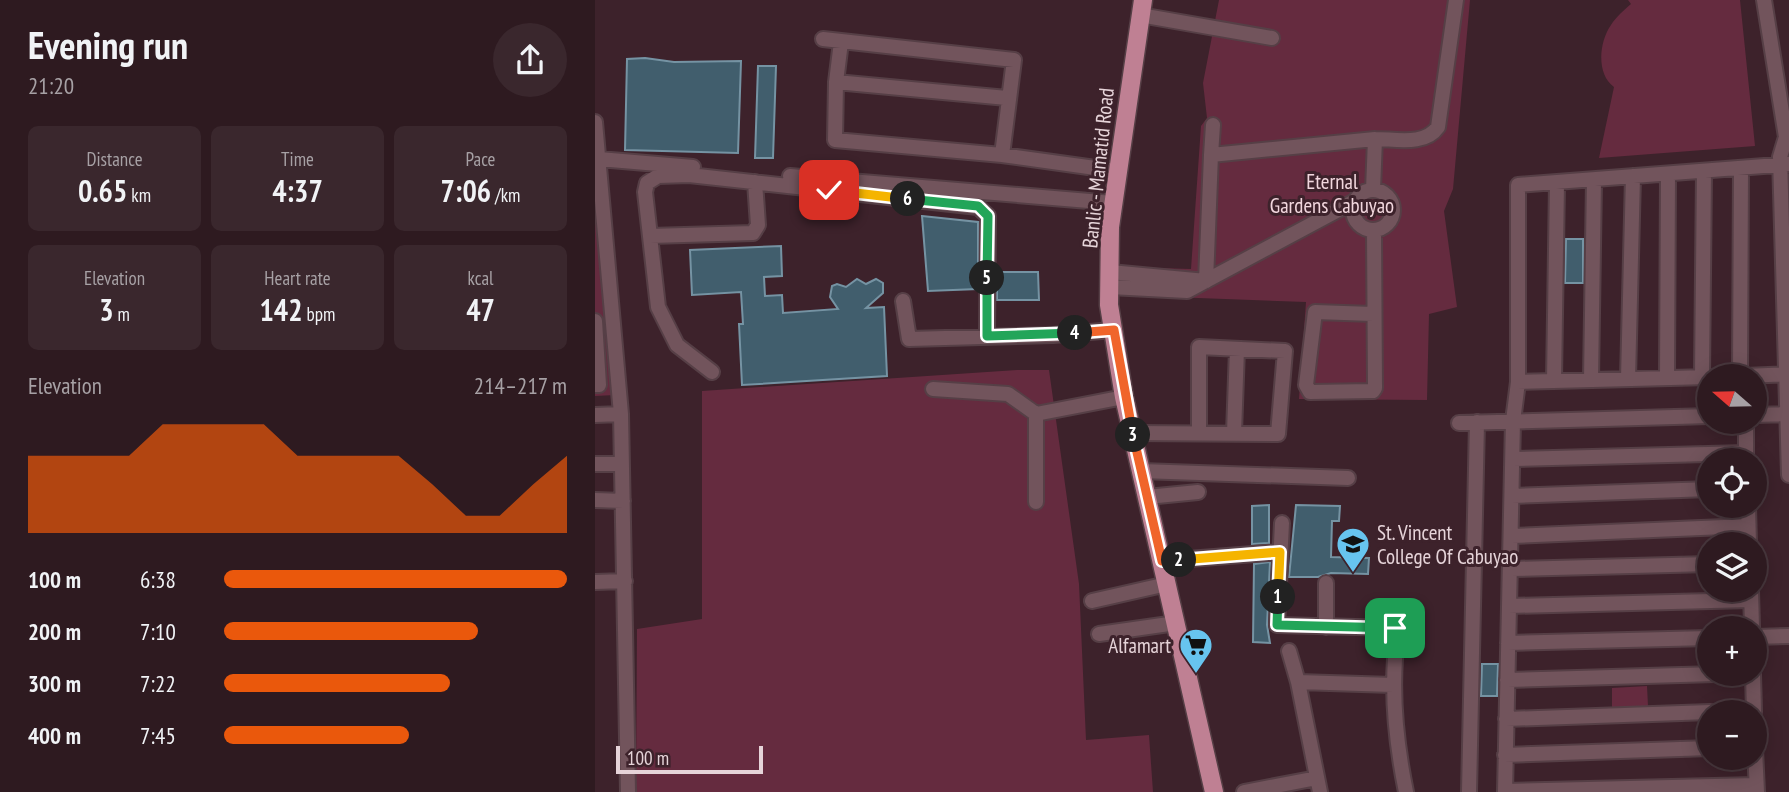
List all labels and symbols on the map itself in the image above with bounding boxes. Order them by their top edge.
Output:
street label: Banlic - Mamatid Road [1076,87,1120,249]
pin [799,160,859,220]
park label: Eternal Gardens Cabuyao [1270,168,1394,219]
pin: 6 [891,182,925,216]
pin: 5 [969,260,1005,296]
pin: 4 [1057,316,1093,350]
north arrow [1697,364,1767,434]
pin: 3 [1115,418,1151,452]
place label: St. Vincent College Of Cabuyao [1377,519,1518,570]
school or university icon: St. Vincent College Of Cabuyao [1334,525,1372,574]
pin: 2 [1161,542,1197,578]
pin: 1 [1261,580,1295,614]
pin [1365,598,1425,658]
supermarket icon: Alfamart [1177,626,1215,675]
place label: Alfamart [1108,632,1171,659]
scale bar [616,743,763,775]

